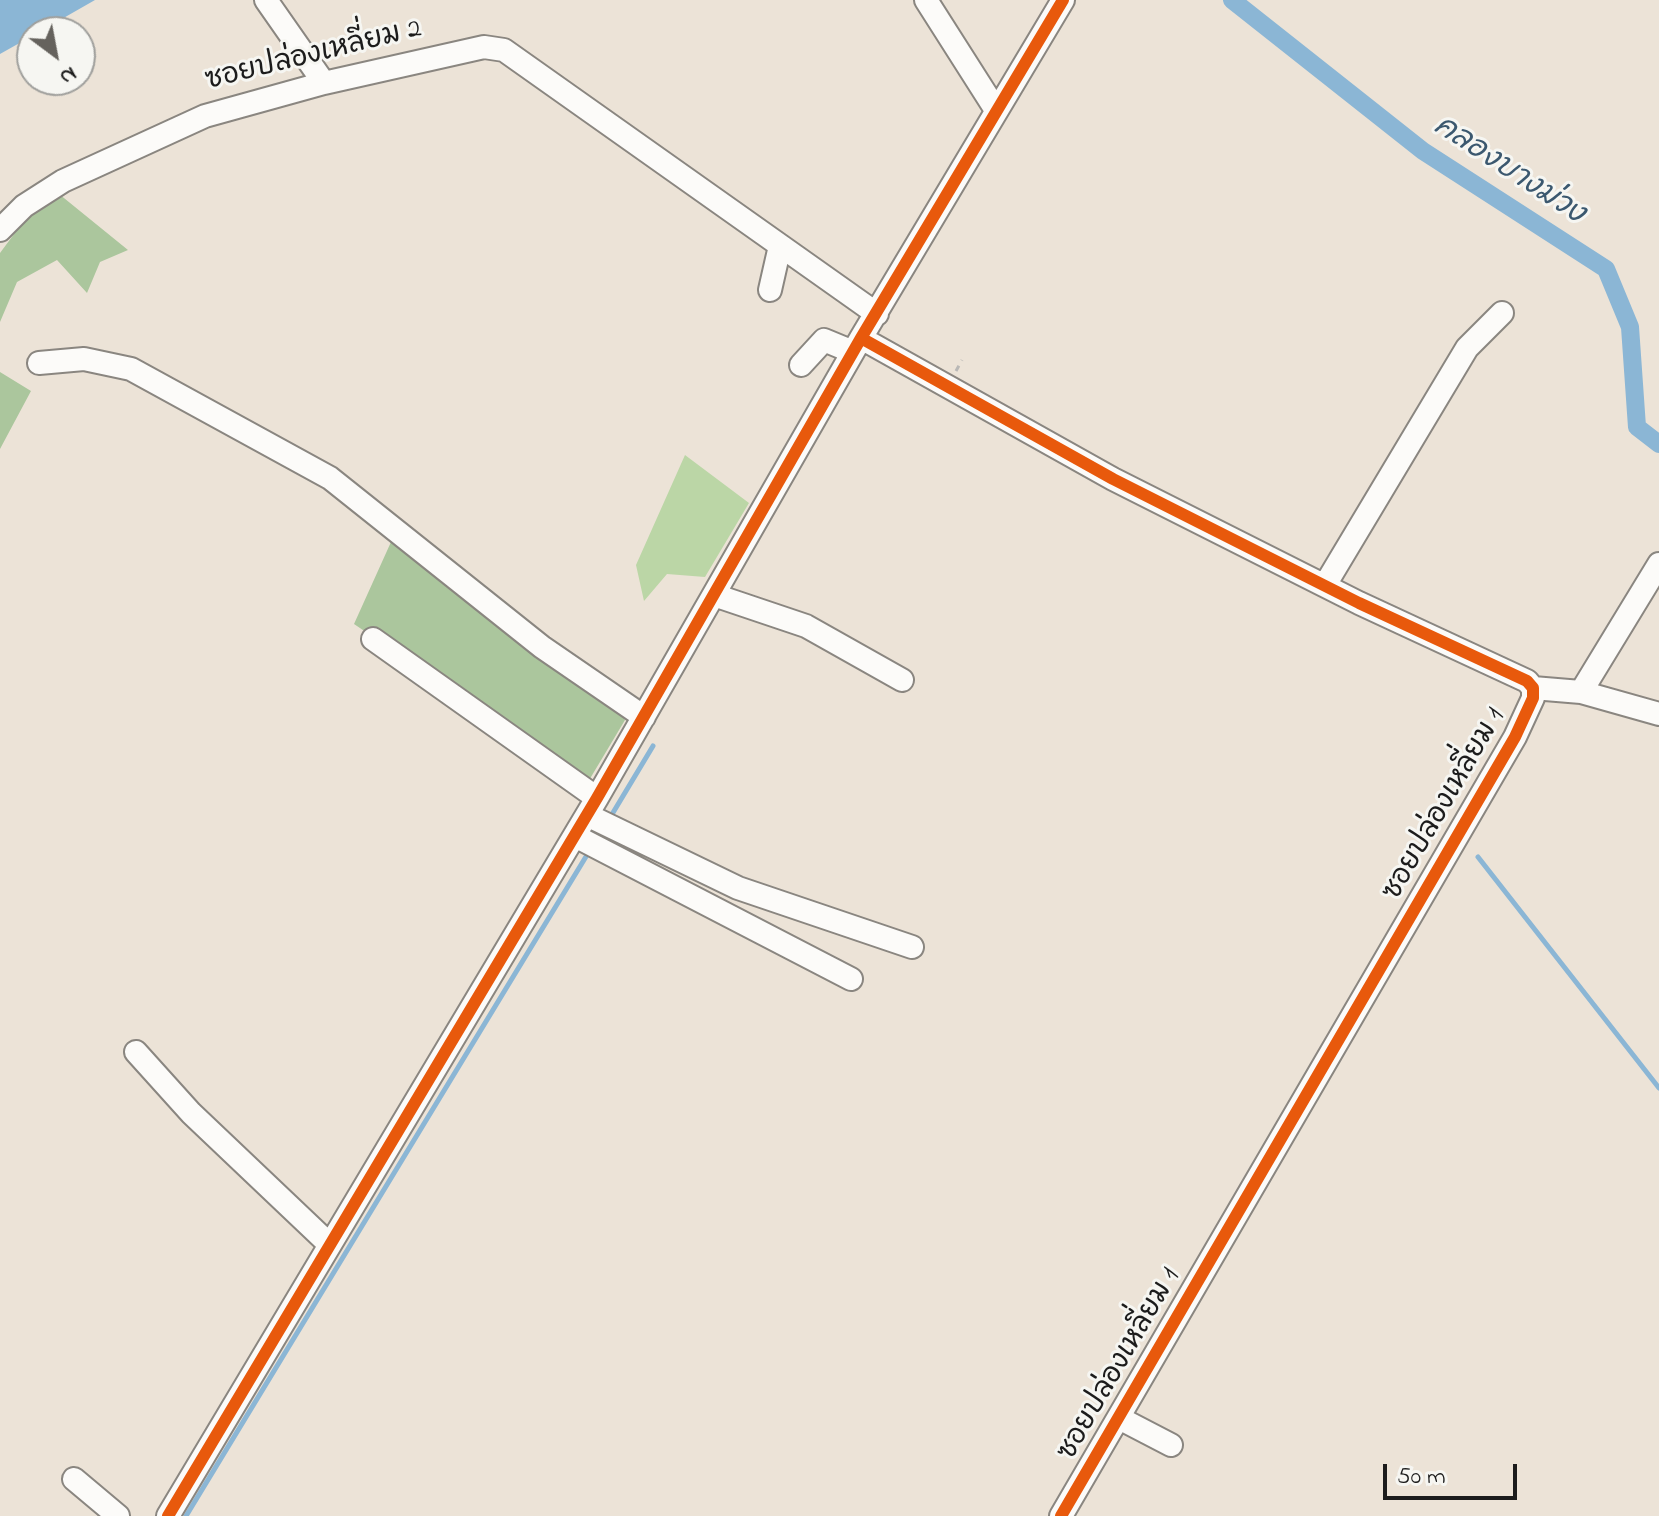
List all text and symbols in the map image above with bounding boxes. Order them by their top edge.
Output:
street label: ซอยปล่องเหลี่ยม 2 [203,14,425,100]
north arrow [16,16,96,96]
text: N [53,57,82,92]
water label: คลองบางม่วง [1426,110,1590,234]
street label: ซอยปล่องเหลี่ยม 1 [1377,703,1515,907]
street label: ซอยปล่องเหลี่ยม 1 [1052,1263,1190,1467]
scale bar [1387,1448,1521,1498]
text: 50 m [1397,1460,1446,1495]

